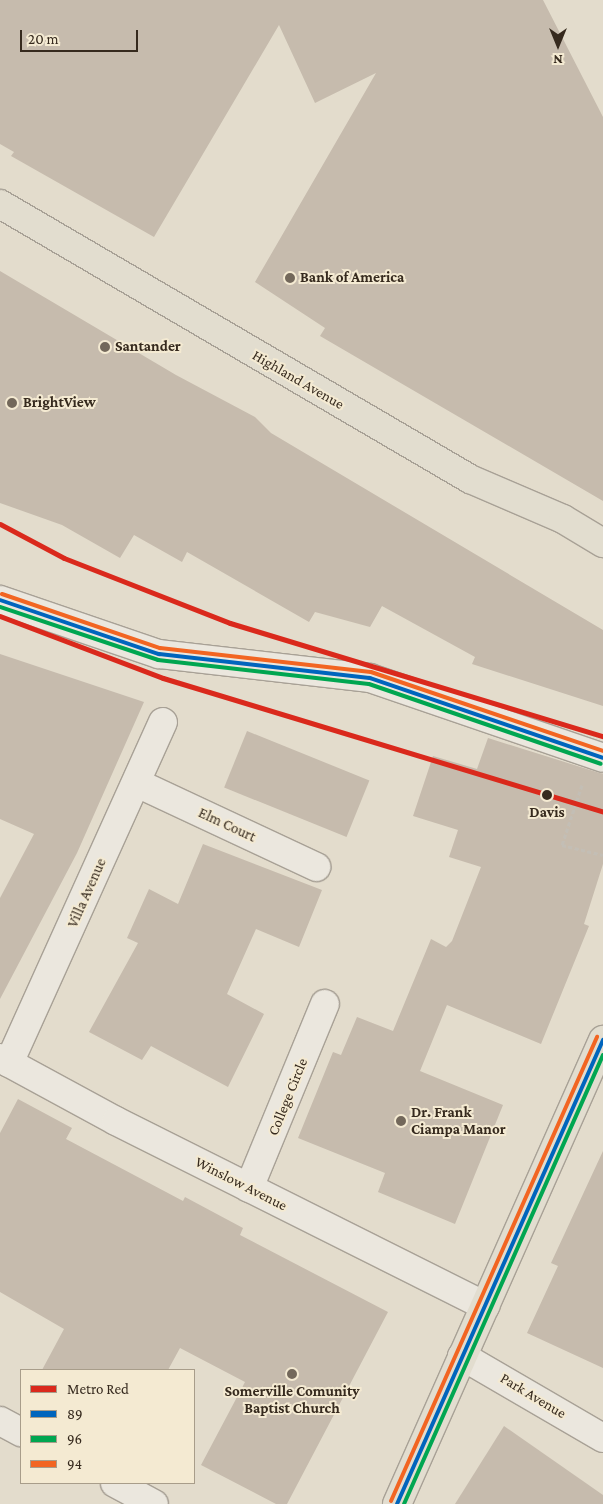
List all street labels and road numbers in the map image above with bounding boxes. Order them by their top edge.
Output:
street label: Highland Avenue [249,346,347,414]
street label: Elm Court [195,804,259,846]
street label: Villa Avenue [64,856,110,930]
street label: College Circle [264,1056,312,1138]
street label: Winslow Avenue [192,1153,290,1215]
street label: Park Avenue [497,1369,569,1423]

